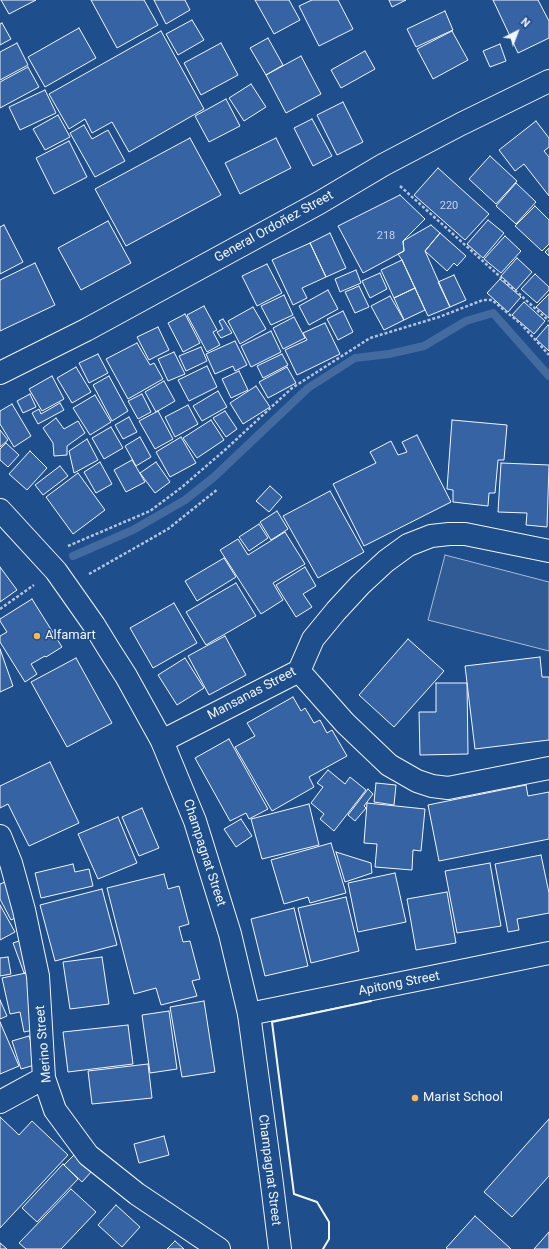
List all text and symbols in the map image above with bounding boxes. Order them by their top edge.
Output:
north arrow [497,12,537,52]
text: N [518,15,533,30]
street label: General Ordoñez Street [212,188,336,266]
house number: 220 [440,199,458,213]
house number: 218 [377,229,395,243]
place label: Alfamart [45,628,96,644]
marker: Alfamart [32,631,42,641]
street label: Mansanas Street [205,664,299,724]
street label: Champagnat Street [179,797,229,909]
street label: Apitong Street [357,968,441,1000]
street label: Merino Street [33,1005,55,1083]
place label: Marist School [423,1090,503,1106]
marker: Marist School [410,1093,420,1103]
street label: Champagnat Street [254,1114,284,1226]

